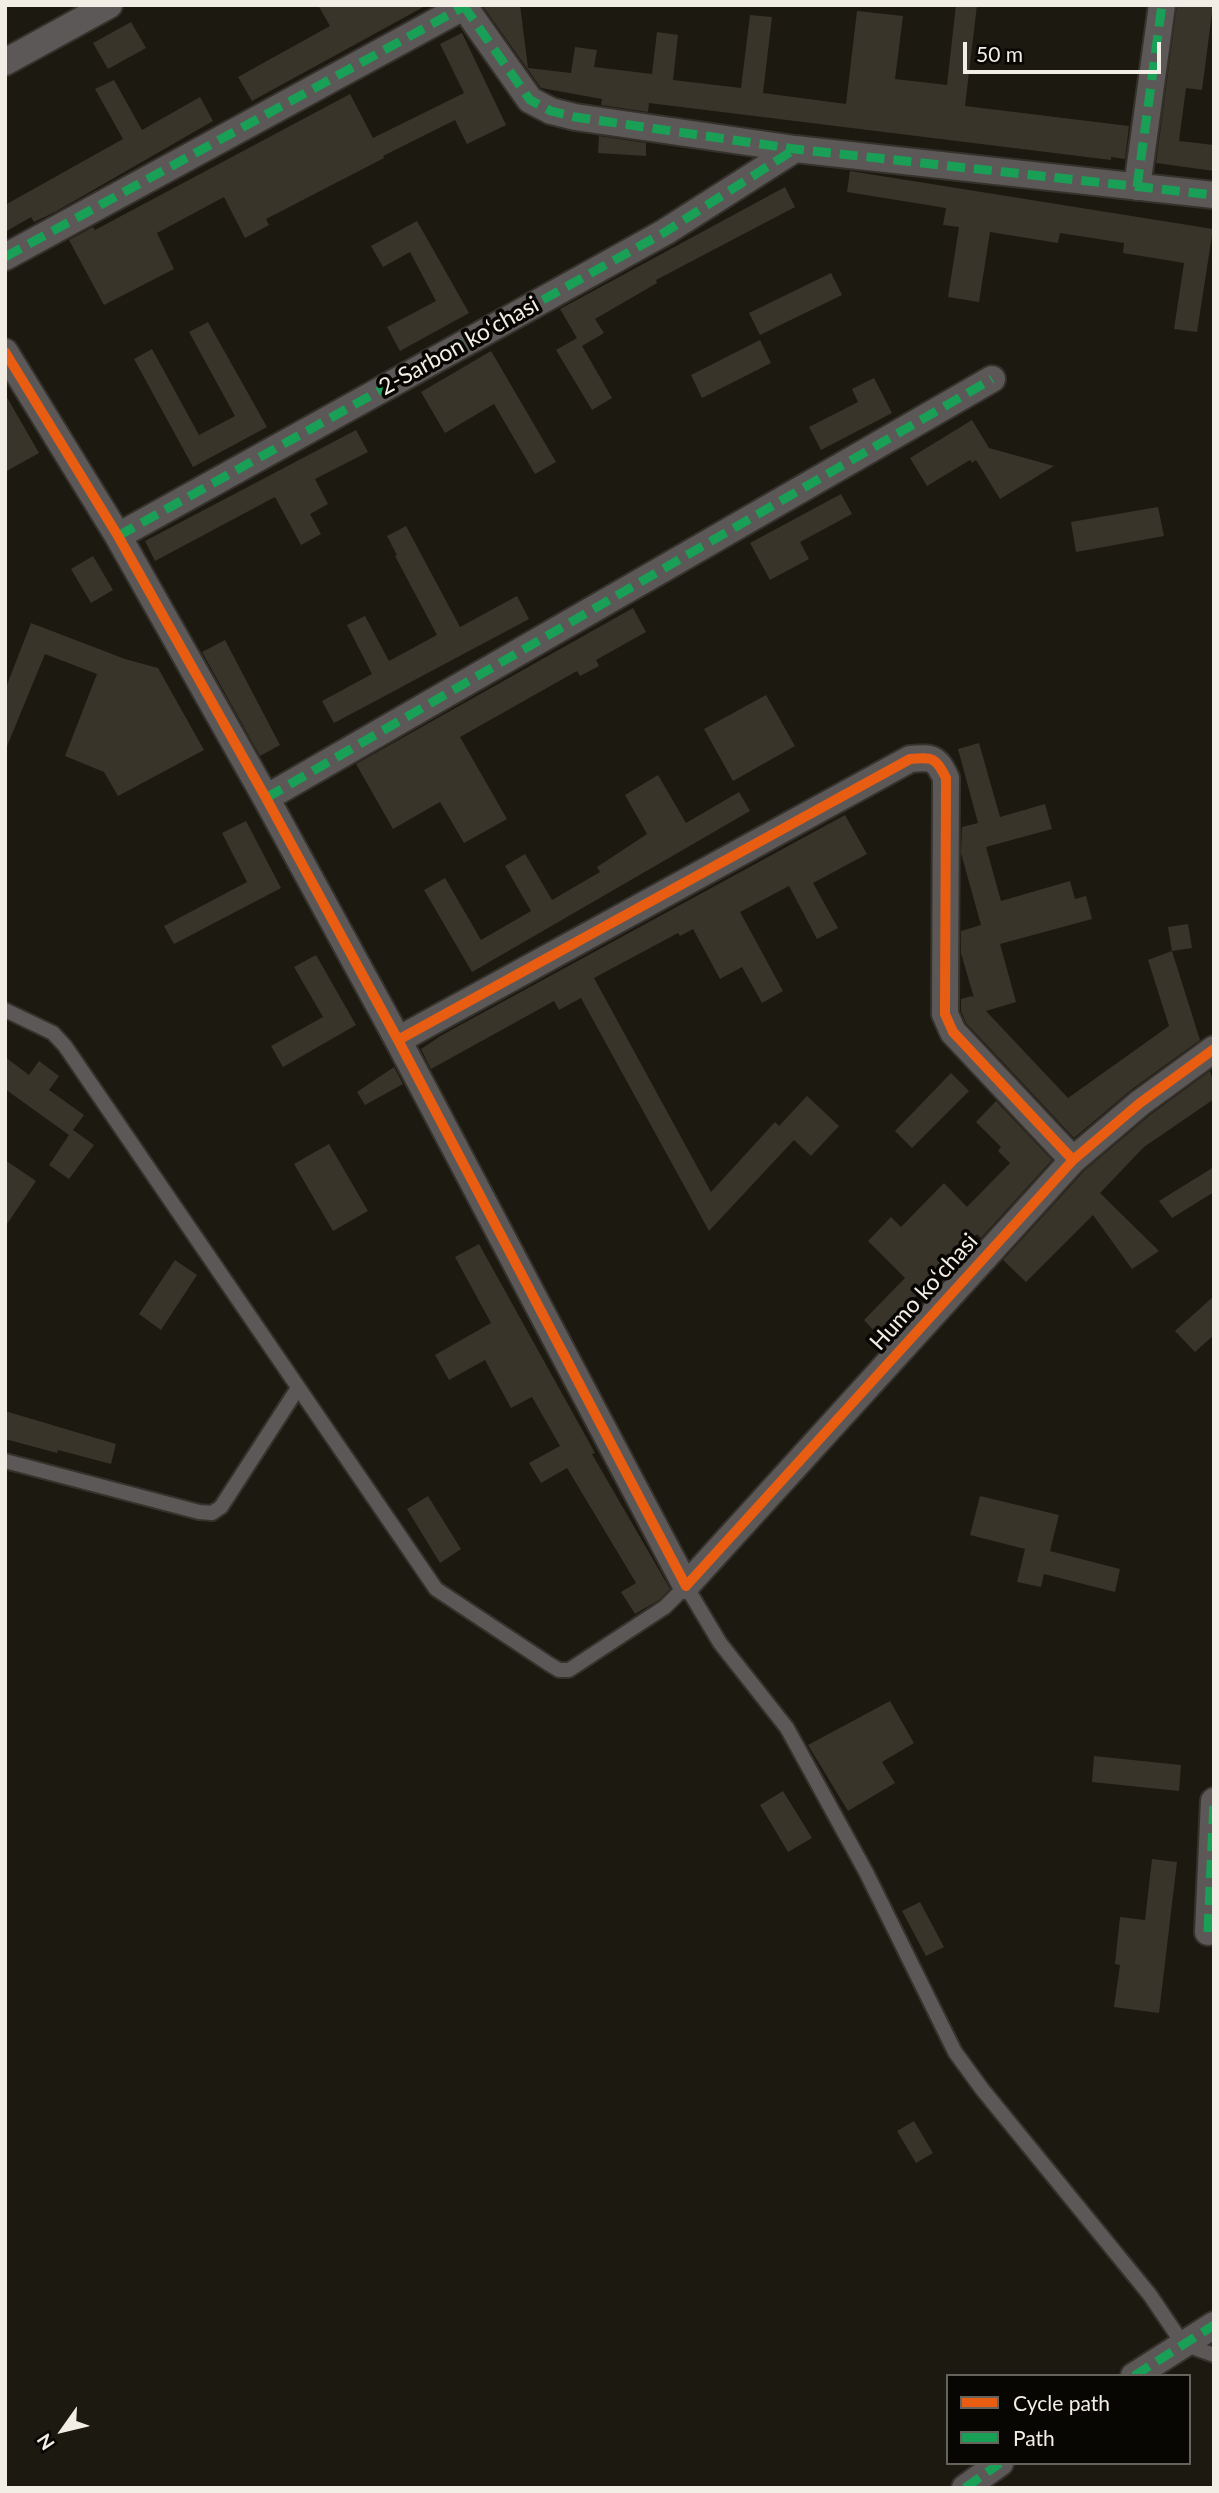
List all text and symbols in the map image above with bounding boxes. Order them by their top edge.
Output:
scale bar [967,28,1165,72]
text: 50 m [976,41,1023,66]
street label: 2-Sarbon koʻchasi [374,291,544,401]
street label: Humo koʻchasi [864,1228,984,1356]
legend [946,2374,1191,2465]
text: Cycle path [1013,2390,1110,2415]
north arrow [28,2395,98,2465]
text: Path [1013,2425,1055,2450]
text: N [32,2430,59,2455]

